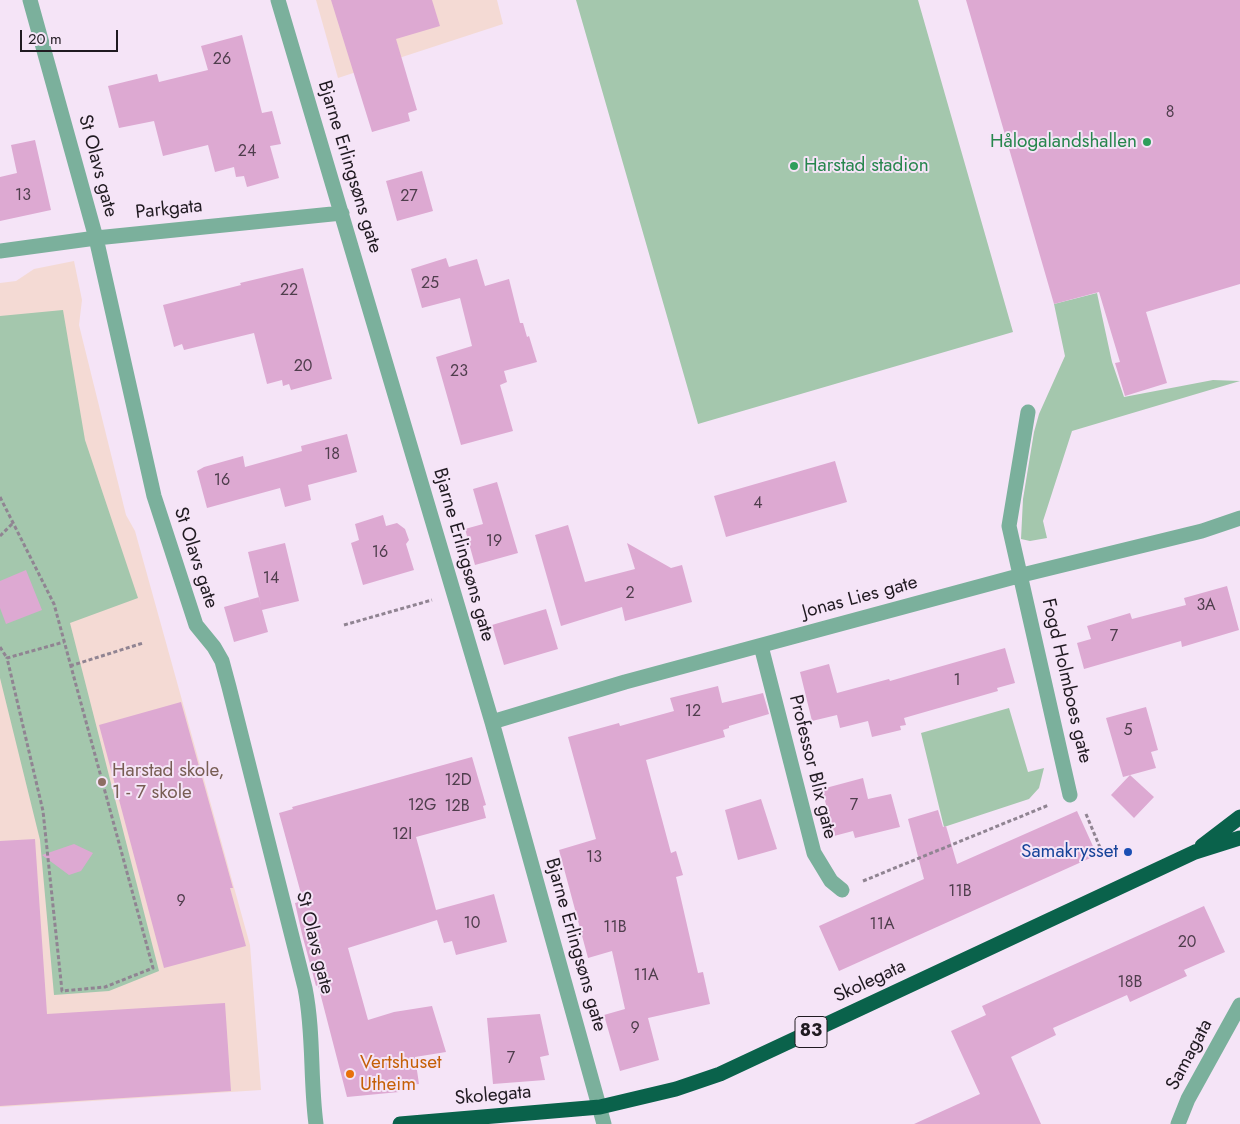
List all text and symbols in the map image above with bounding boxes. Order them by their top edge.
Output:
scale bar [22,20,120,52]
text: 20 m [28,28,62,50]
house number: 26 [213,50,231,70]
street label: Bjarne Erlingsøns gate [312,78,386,256]
house number: 8 [1166,103,1174,123]
street label: St Olavs gate [72,112,122,220]
place label: Hålogalandshallen [990,131,1137,153]
marker: Hålogalandshallen [1141,136,1153,148]
house number: 24 [238,142,256,162]
place label: Harstad stadion [804,155,929,177]
marker: Harstad stadion [788,160,800,172]
house number: 13 [15,186,31,206]
house number: 27 [400,187,418,207]
street label: Parkgata [134,195,204,225]
house number: 25 [421,274,439,294]
house number: 22 [280,281,298,301]
house number: 20 [294,357,312,377]
house number: 23 [450,362,468,382]
house number: 18 [324,445,340,465]
street label: Bjarne Erlingsøns gate [427,466,499,644]
house number: 16 [214,471,230,491]
house number: 4 [753,494,763,514]
street label: St Olavs gate [168,504,222,612]
house number: 19 [486,532,502,552]
house number: 16 [372,543,388,563]
house number: 14 [263,569,279,589]
street label: Jonas Lies gate [800,572,920,624]
house number: 2 [625,584,635,604]
street label: Fogd Holmboes gate [1036,596,1096,766]
house number: 3A [1196,596,1216,616]
house number: 7 [1110,627,1118,647]
house number: 1 [953,671,961,691]
street label: Professor Blix gate [783,693,841,841]
house number: 12 [685,702,701,722]
house number: 5 [1123,721,1133,741]
place label: Harstad skole, 1 - 7 skole [112,760,224,804]
house number: 12D [444,771,472,791]
marker: Harstad skole, 1 - 7 skole [96,776,108,788]
house number: 12G [408,796,436,816]
house number: 7 [850,796,858,816]
house number: 12B [444,797,470,817]
house number: 12I [392,825,412,845]
place label: Samakrysset [1021,841,1118,863]
marker: Samakrysset [1122,846,1134,858]
house number: 13 [586,848,602,868]
street label: Bjarne Erlingsøns gate [539,856,611,1034]
house number: 11B [948,882,972,902]
street label: St Olavs gate [290,889,338,997]
house number: 9 [176,892,186,912]
house number: 10 [464,914,480,934]
house number: 11A [870,915,894,935]
house number: 11B [603,918,627,938]
house number: 20 [1178,933,1196,953]
street label: Skolegata [830,955,910,1009]
house number: 11A [634,966,658,986]
house number: 18B [1118,973,1142,993]
road number: 83 [795,1016,827,1048]
street label: Samagata [1162,1016,1218,1094]
house number: 9 [630,1019,640,1039]
house number: 7 [507,1049,515,1069]
place label: Vertshuset Utheim [360,1052,441,1096]
marker: Vertshuset Utheim [344,1068,356,1080]
street label: Skolegata [454,1081,532,1111]

